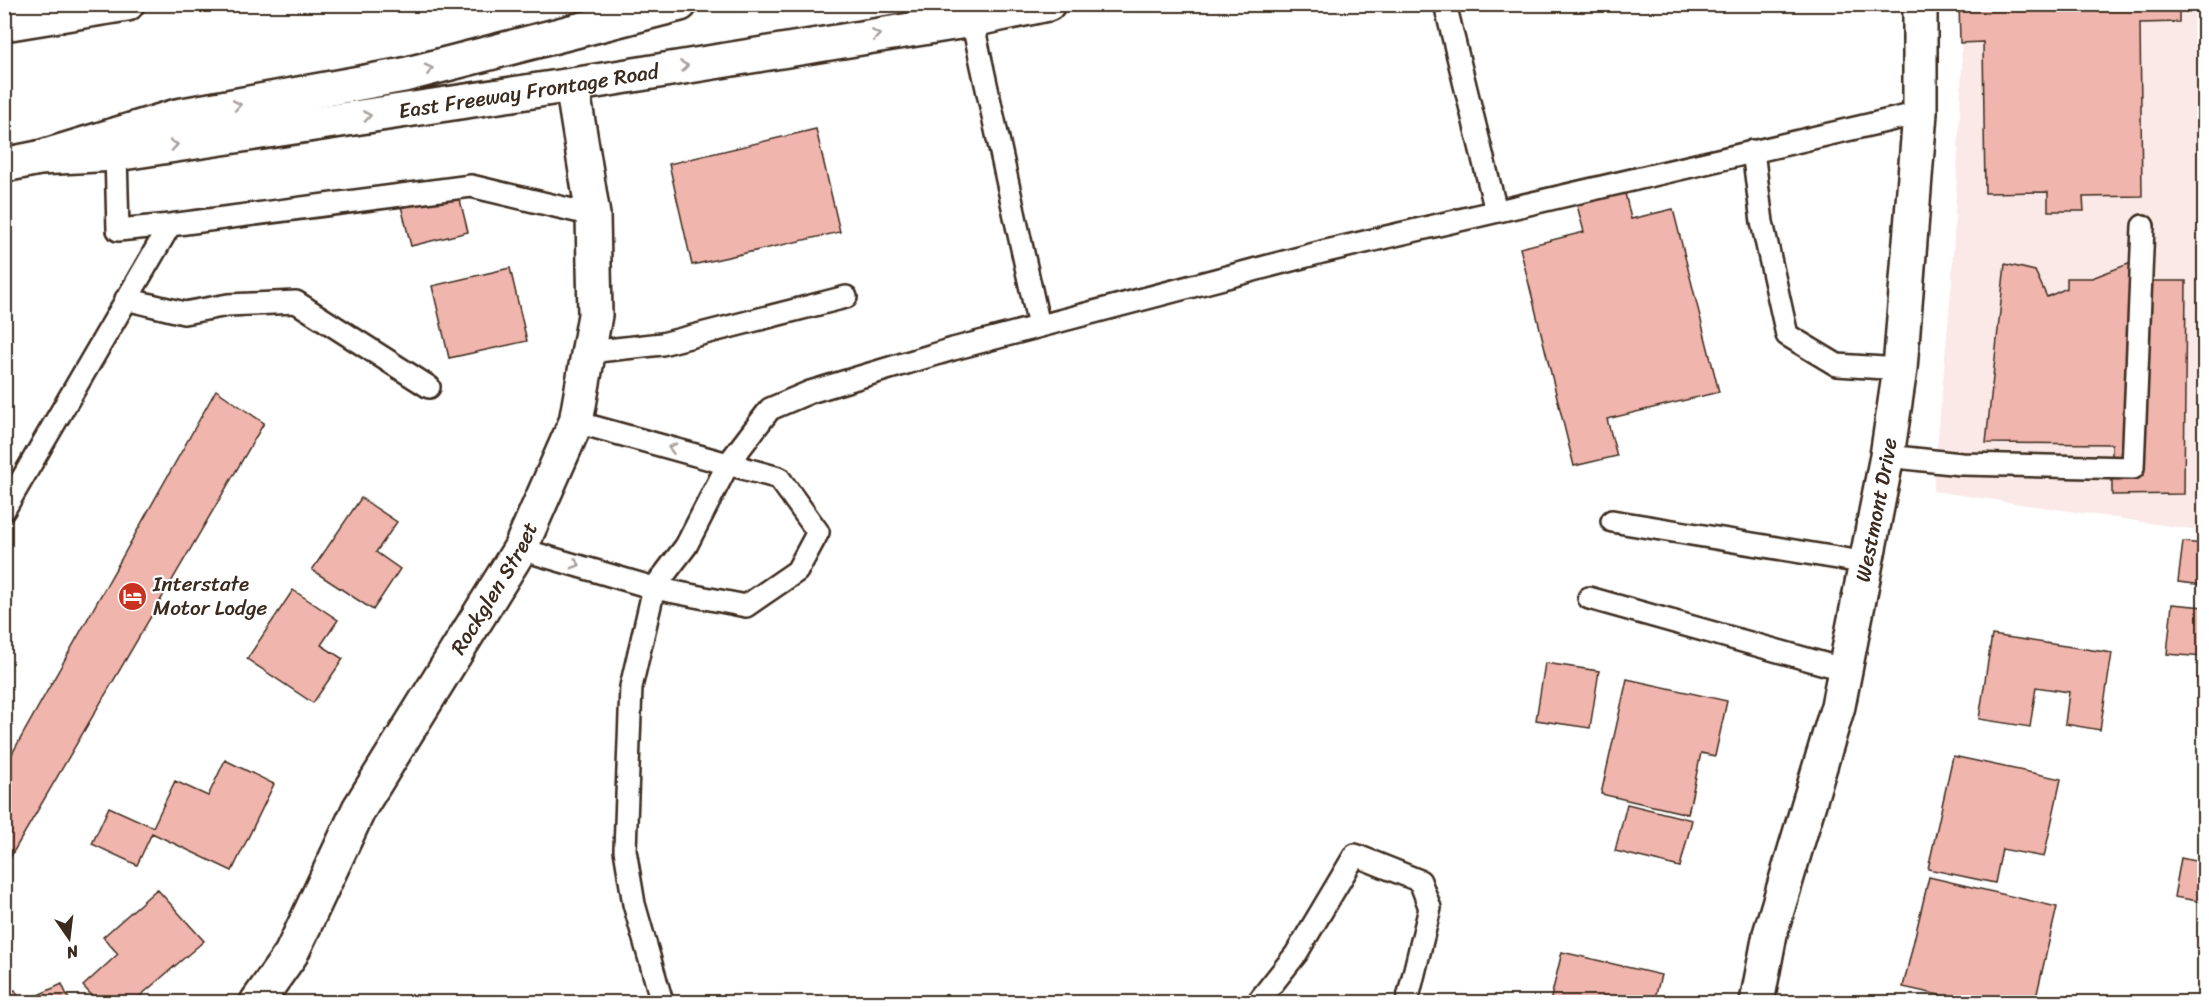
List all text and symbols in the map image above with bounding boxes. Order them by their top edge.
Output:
one-way arrow [871,29,881,42]
street label: East Freeway Frontage Road [396,52,663,130]
one-way arrow [679,61,688,73]
one-way arrow [423,64,433,76]
one-way arrow [232,99,242,112]
one-way arrow [361,110,371,123]
one-way arrow [169,140,178,152]
street label: Westmont Drive [1844,435,1909,585]
one-way arrow [667,443,677,456]
street label: Rockglen Street [440,516,549,662]
one-way arrow [570,557,581,569]
place label: Interstate Motor Lodge [152,565,267,627]
hotel icon: Interstate Motor Lodge [116,580,148,612]
north arrow [39,908,99,968]
text: N [63,936,82,968]

